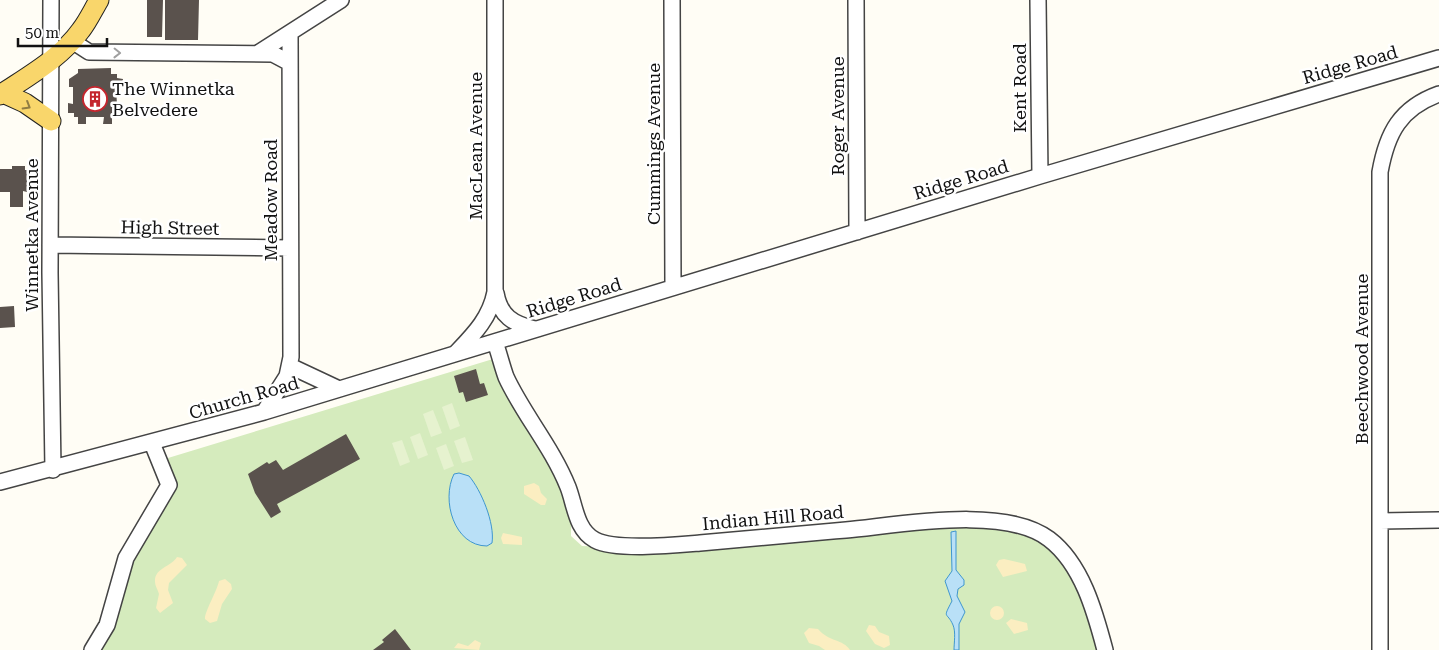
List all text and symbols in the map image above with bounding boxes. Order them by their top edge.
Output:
scale bar [18,15,106,47]
text: 50 m [25,24,60,42]
street label: Ridge Road [1300,41,1400,88]
street label: Kent Road [1009,43,1030,133]
one-way arrow [114,48,121,58]
street label: Roger Avenue [827,56,848,176]
street label: Cummings Avenue [643,63,664,225]
street label: MacLean Avenue [465,72,486,220]
place label: The Winnetka Belvedere [112,78,235,120]
building icon: The Winnetka Belvedere [82,86,108,112]
one-way arrow [22,99,31,109]
street label: Meadow Road [260,138,281,261]
street label: Ridge Road [911,155,1011,204]
street label: Winnetka Avenue [21,158,42,312]
street label: High Street [120,216,220,239]
street label: Ridge Road [524,273,624,322]
street label: Beechwood Avenue [1351,273,1372,444]
street label: Church Road [187,372,302,423]
street label: Indian Hill Road [701,501,845,534]

